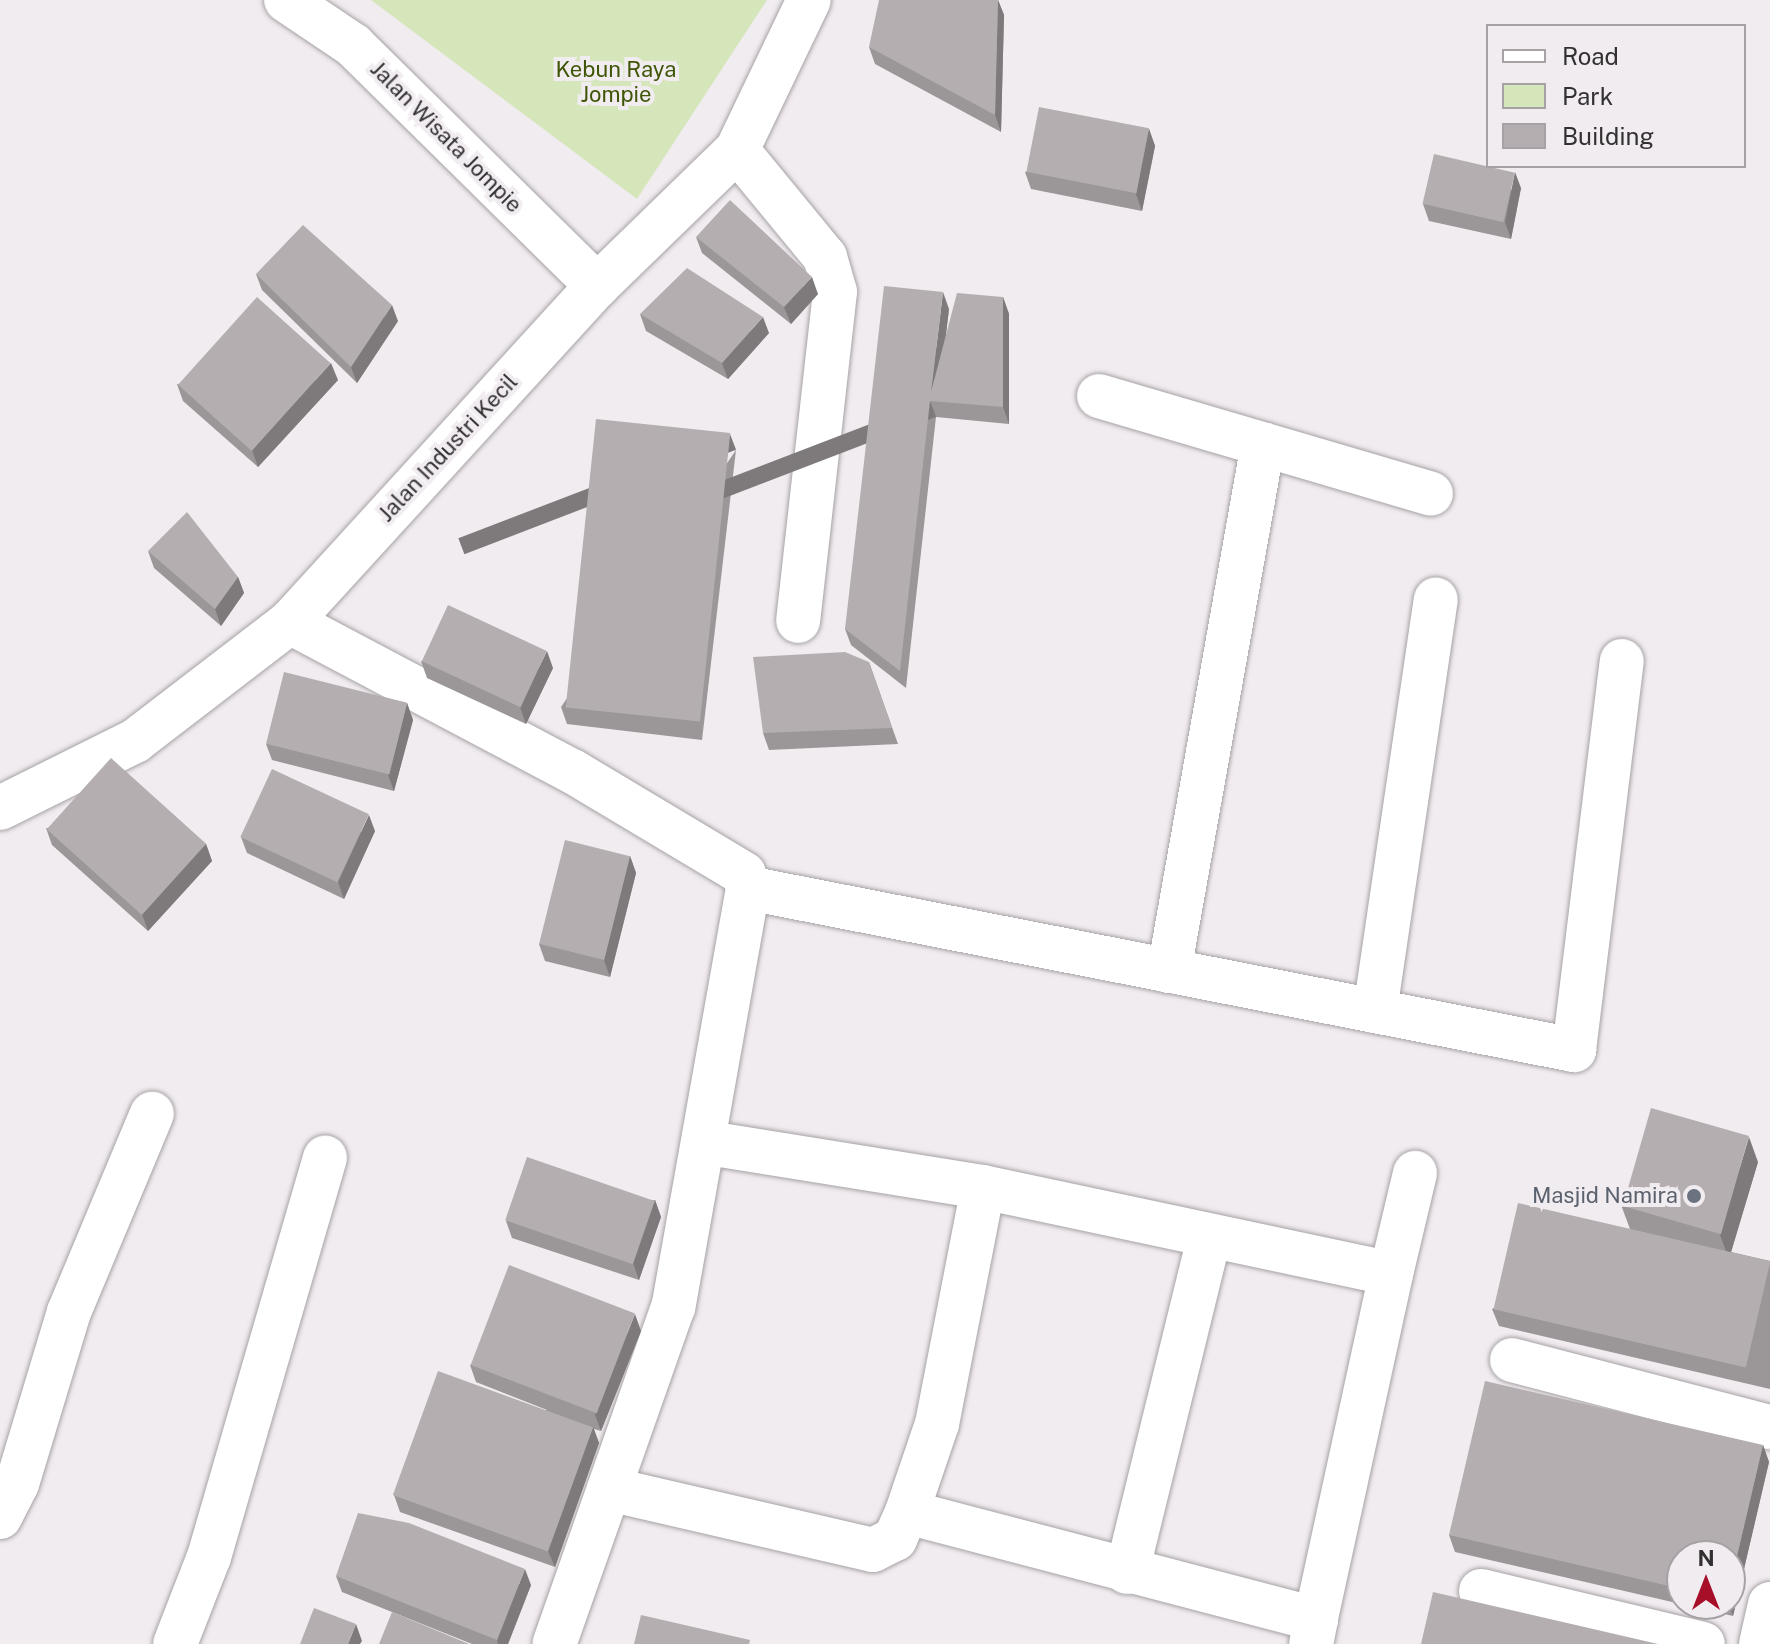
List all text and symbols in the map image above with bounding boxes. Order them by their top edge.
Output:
legend [1486,24,1746,168]
text: Road [1562,42,1619,70]
street label: Jalan Wisata Jompie [365,56,527,218]
park label: Kebun Raya Jompie [555,56,677,108]
text: Park [1562,82,1613,110]
text: Building [1562,122,1654,150]
street label: Jalan Industri Kecil [373,369,523,527]
place label: Masjid Namira [1532,1183,1678,1209]
marker: Masjid Namira [1685,1187,1703,1205]
north arrow [1666,1540,1746,1620]
text: N [1697,1545,1715,1571]

